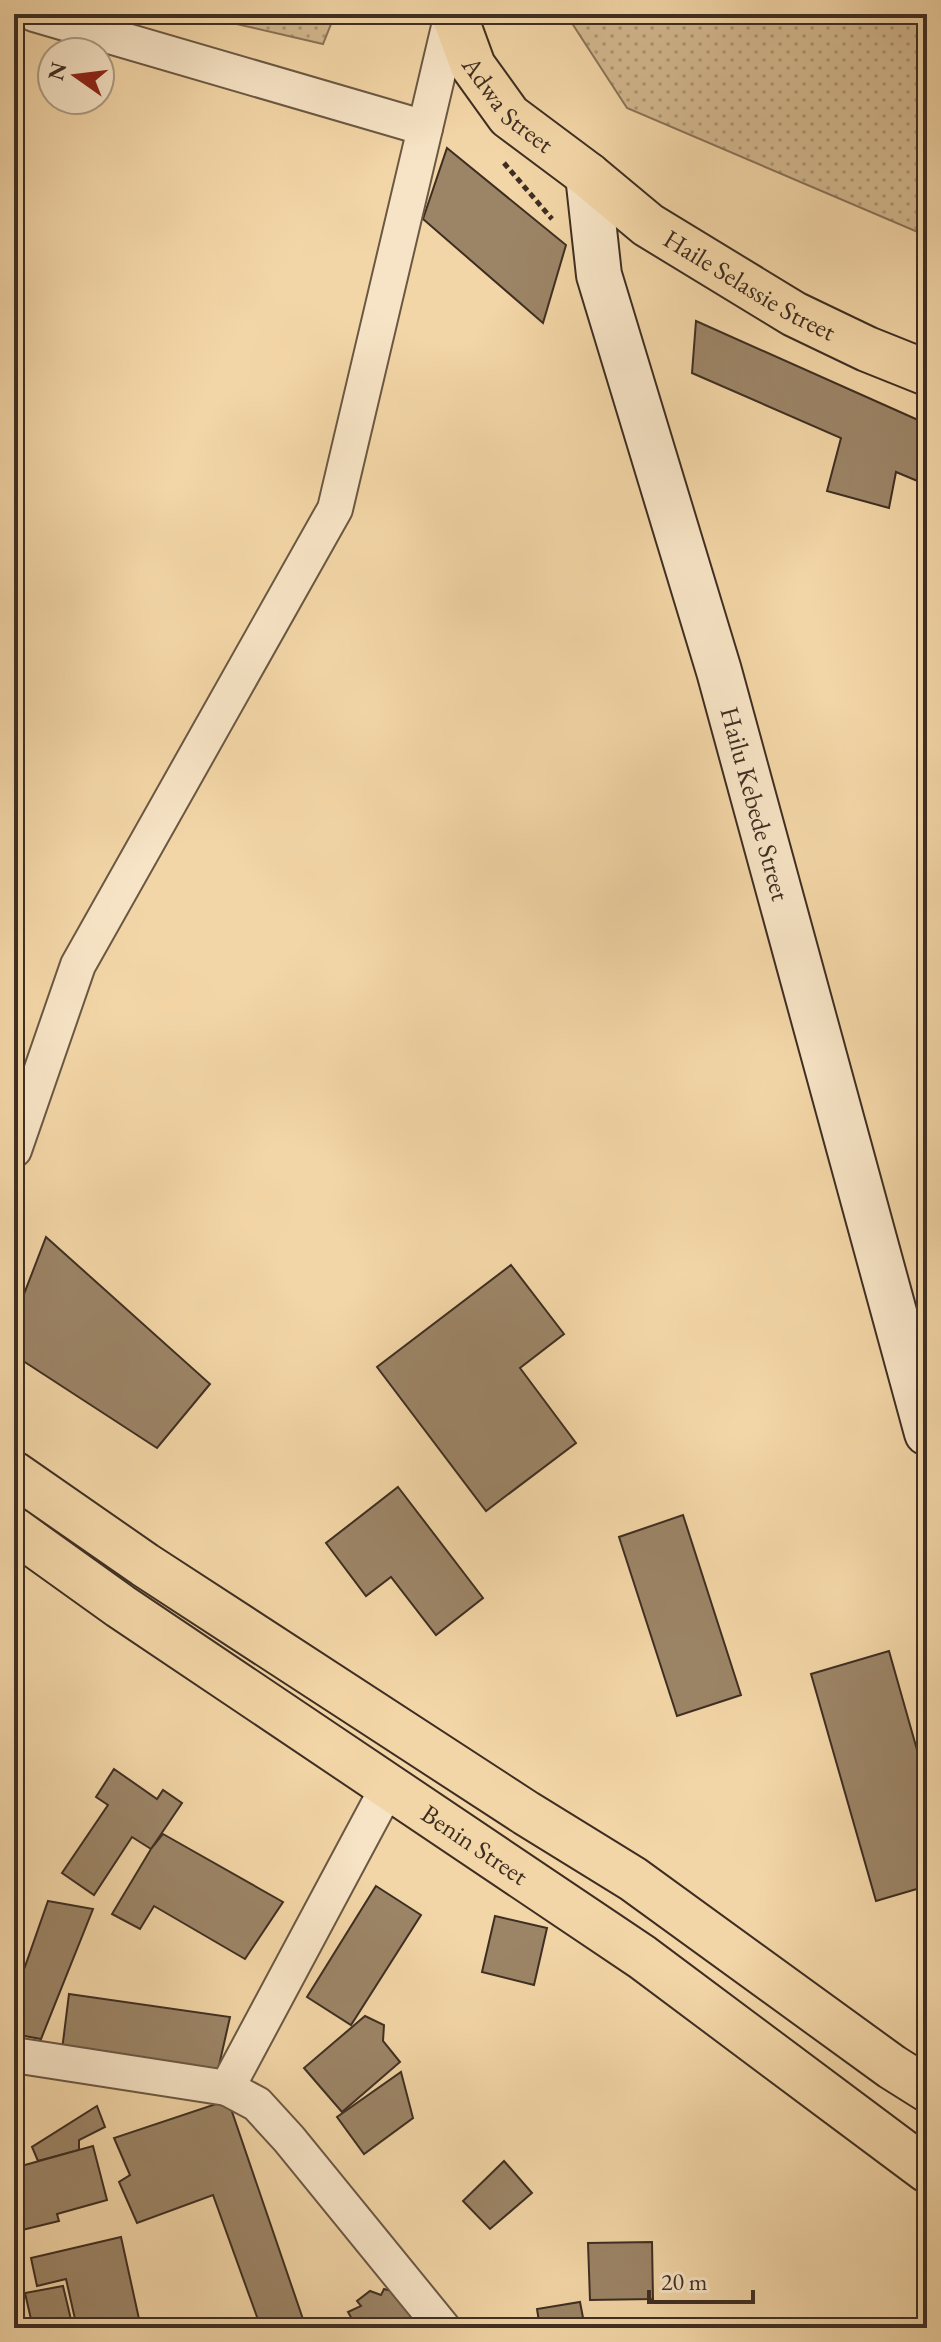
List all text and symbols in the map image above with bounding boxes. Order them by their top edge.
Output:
north arrow [36,36,116,116]
street label: Adwa Street [454,49,561,161]
text: N [41,59,73,83]
street label: Haile Selassie Street [657,222,841,348]
street label: Hailu Kebede Street [713,703,798,905]
street label: Benin Street [415,1797,535,1893]
scale bar [649,2254,753,2304]
text: 20 m [661,2266,708,2297]

